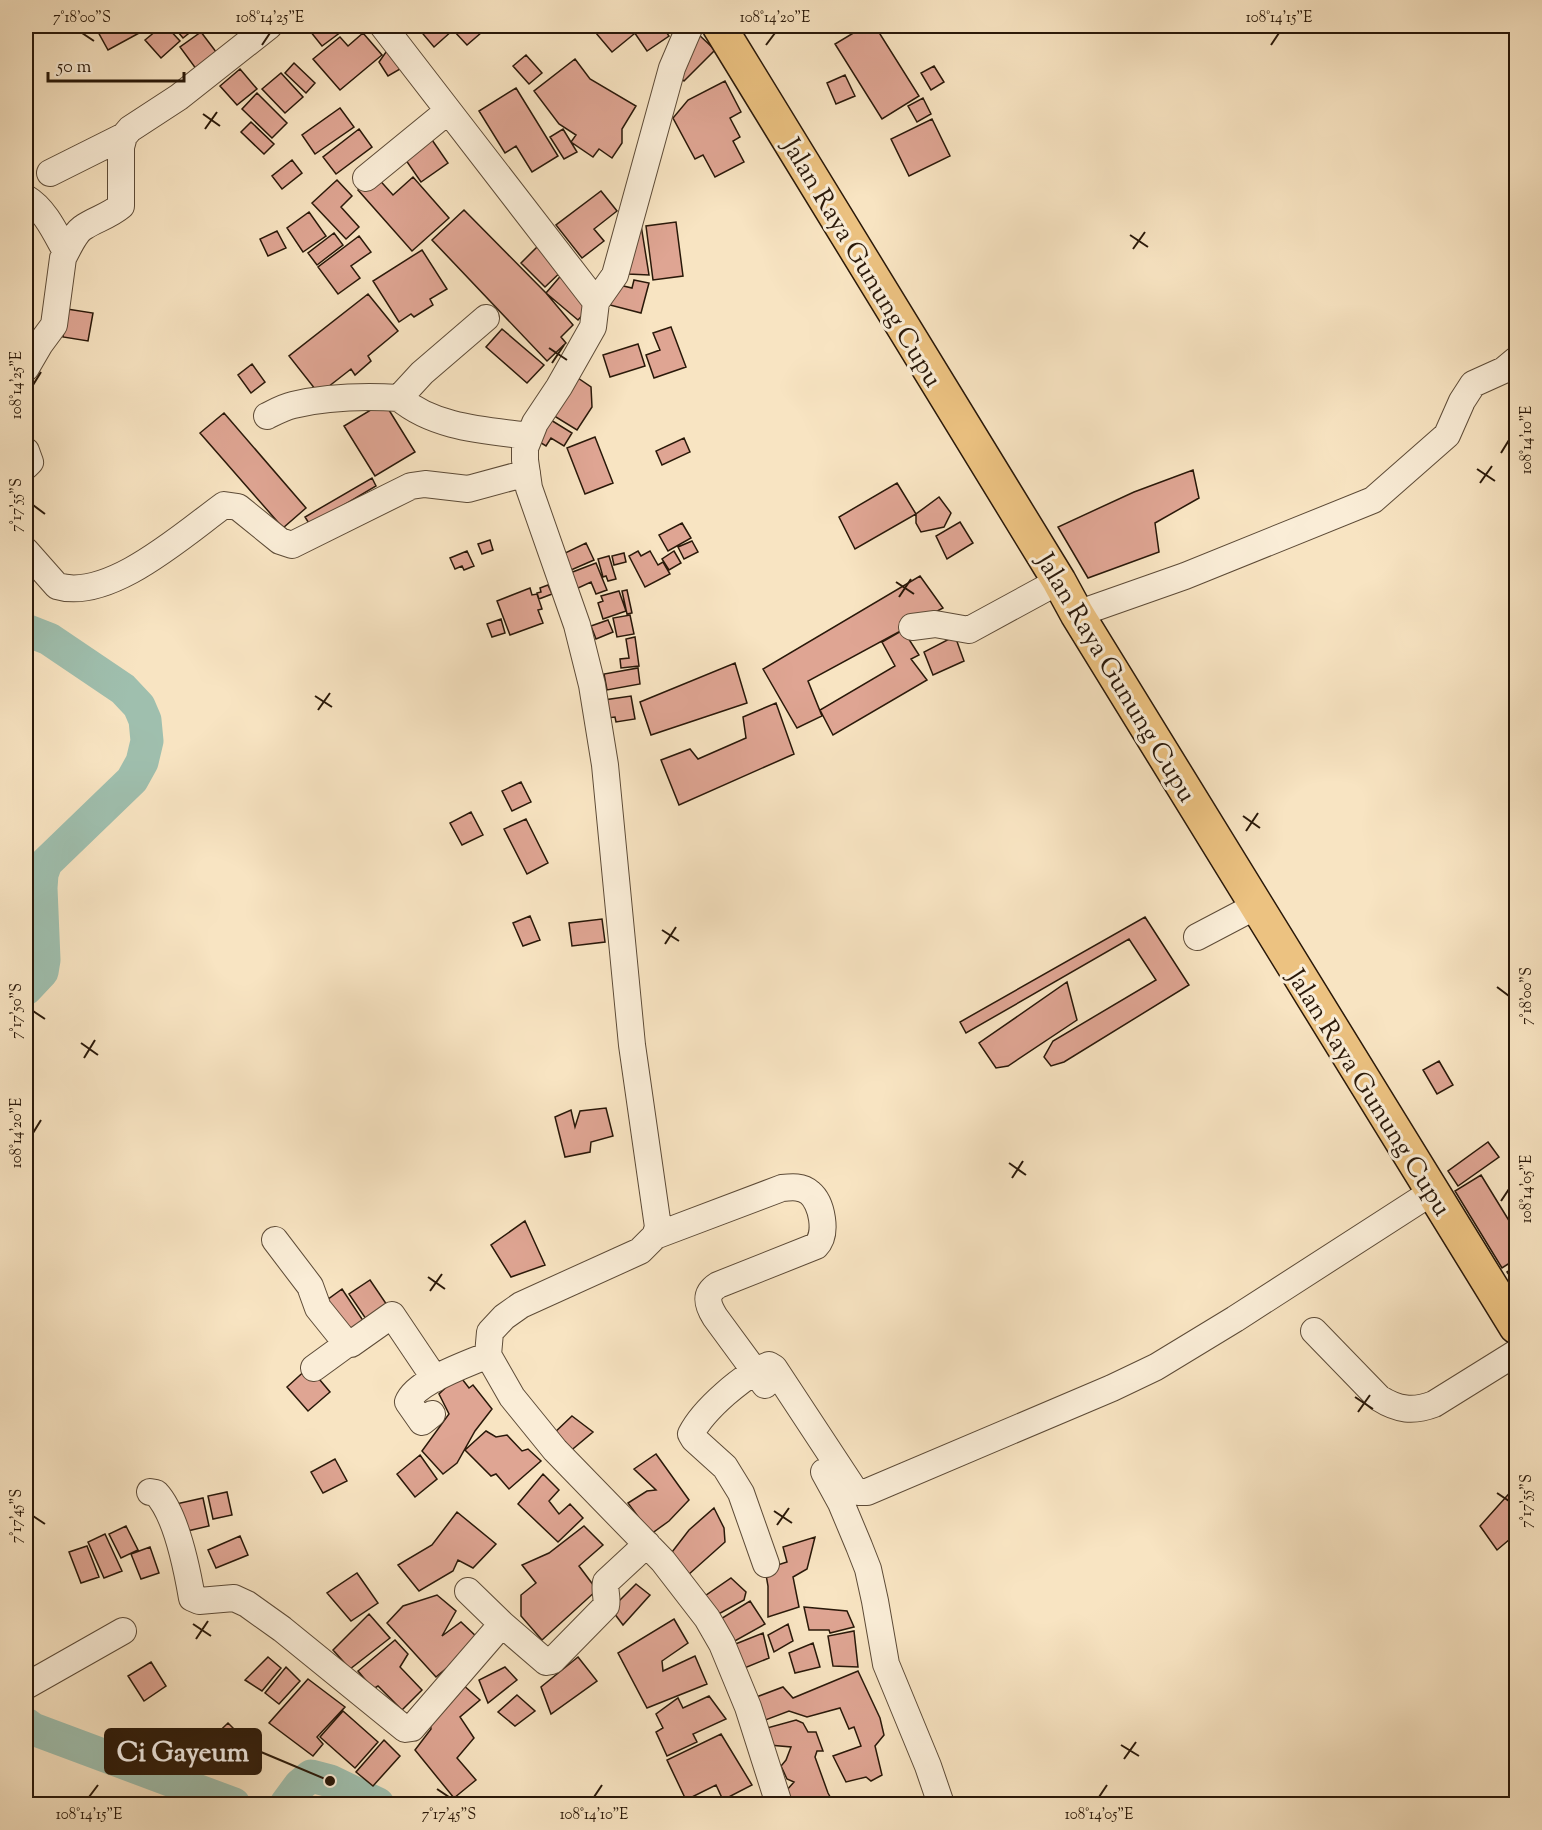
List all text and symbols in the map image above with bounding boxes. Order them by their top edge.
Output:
text: 7°18'00"S [53,8,111,29]
text: 108°14'25"E [236,8,304,29]
text: 108°14'20"E [740,8,810,29]
text: 108°14'15"E [1246,8,1312,29]
scale bar [48,45,184,83]
text: 50 m [56,55,92,81]
street label: Jalan Raya Gunung Cupu [771,130,950,395]
text: 108°14'25"E [7,351,28,419]
text: 108°14'10"E [1517,406,1538,474]
text: 7°17'55"S [7,478,28,532]
street label: Jalan Raya Gunung Cupu [1025,545,1204,810]
street label: Jalan Raya Gunung Cupu [1276,961,1459,1224]
text: 7°18'00"S [1517,967,1538,1025]
text: 7°17'50"S [7,983,28,1039]
text: 108°14'20"E [7,1098,28,1168]
text: 108°14'05"E [1517,1155,1538,1223]
text: 7°17'55"S [1517,1474,1538,1528]
text: 7°17'45"S [7,1489,28,1543]
callout: Ci Gayeum [105,1729,261,1774]
text: Ci Gayeum [117,1735,250,1774]
text: 108°14'15"E [56,1805,122,1826]
text: 7°17'45"S [422,1805,476,1826]
text: 108°14'10"E [560,1805,628,1826]
text: 108°14'05"E [1065,1805,1133,1826]

